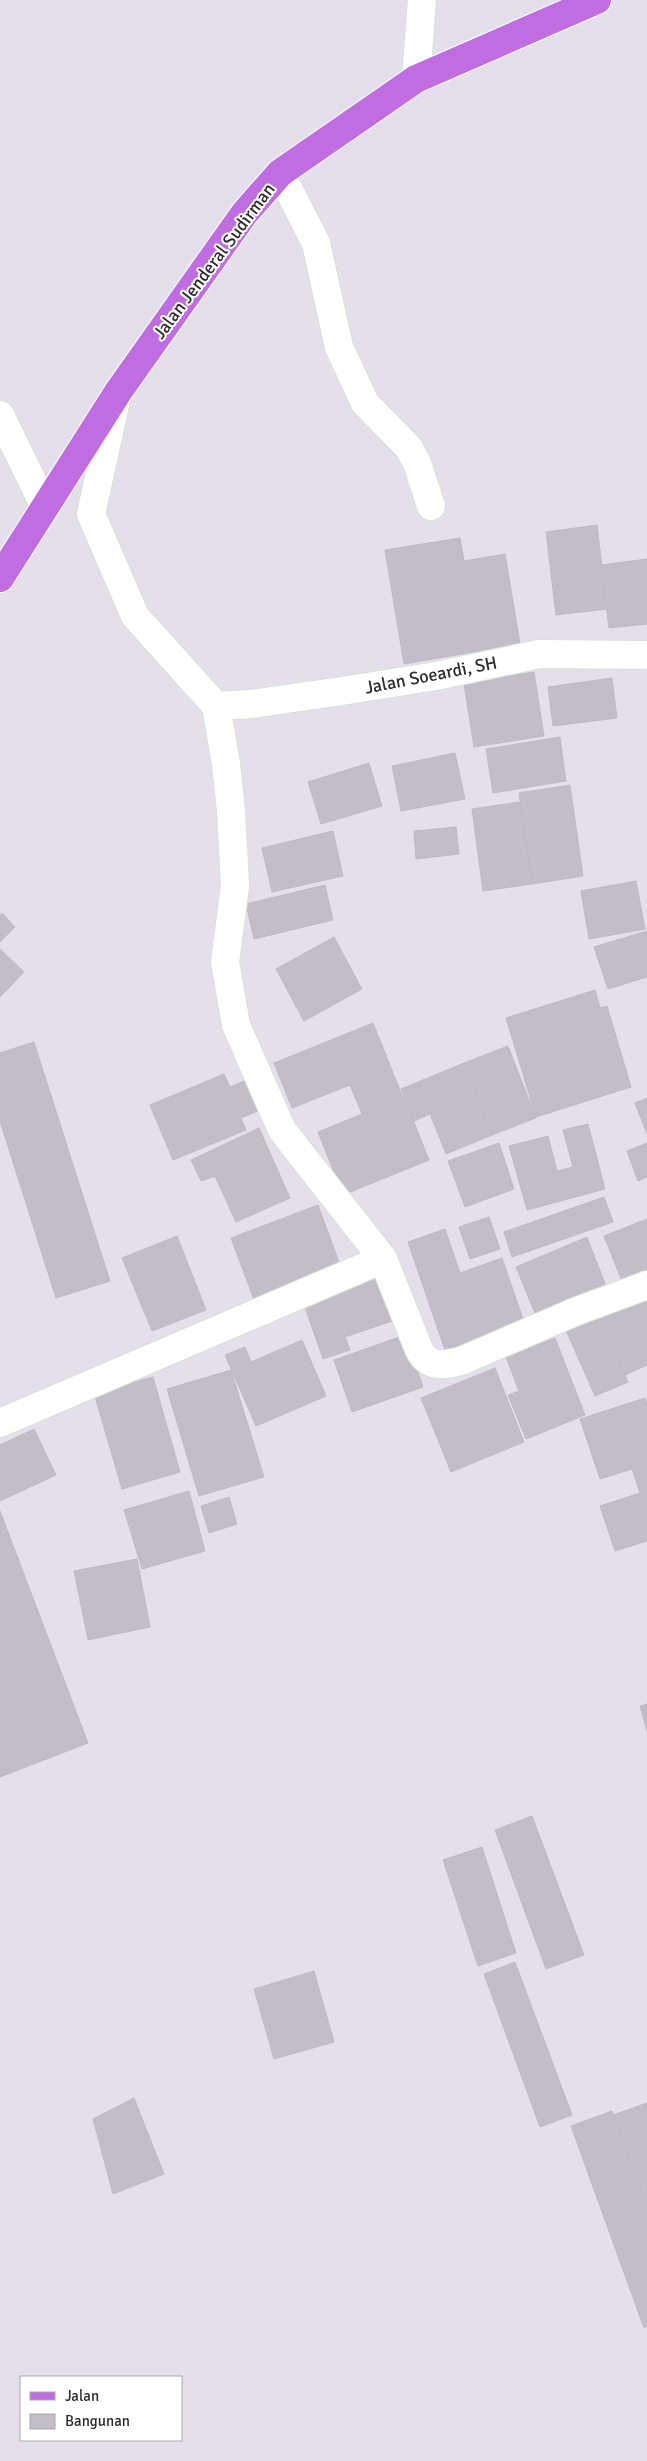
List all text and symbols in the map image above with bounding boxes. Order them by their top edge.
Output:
street label: Jalan Jenderal Sudirman [148,179,280,343]
street label: Jalan Soeardi, SH [363,651,499,699]
legend [20,2376,182,2441]
text: Jalan [65,2387,99,2405]
text: Bangunan [65,2412,130,2430]

